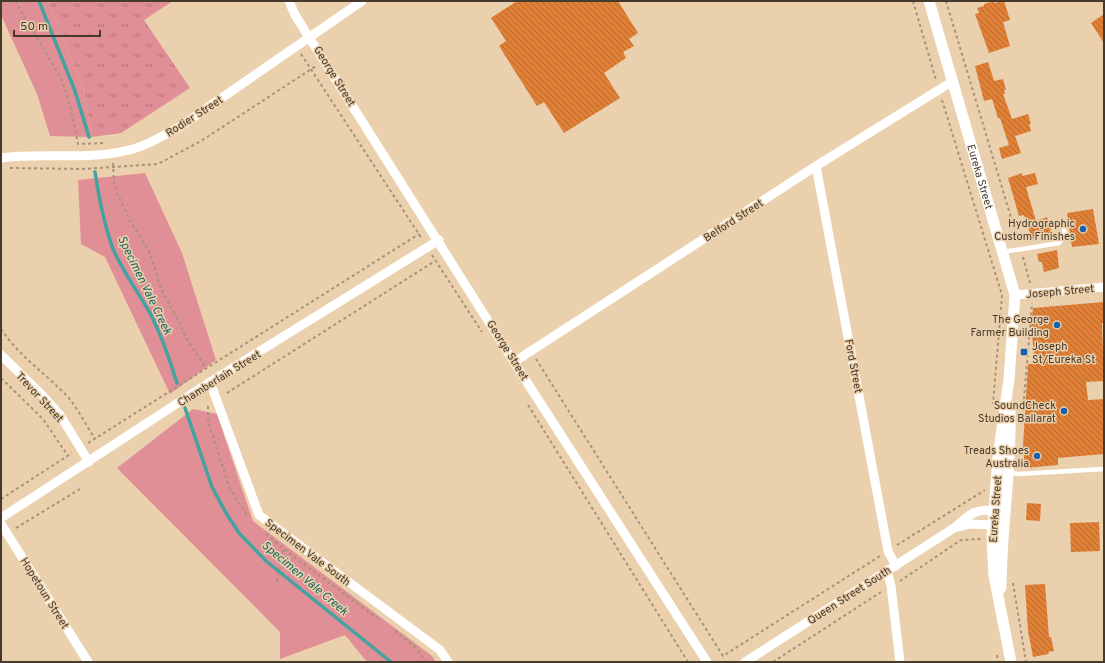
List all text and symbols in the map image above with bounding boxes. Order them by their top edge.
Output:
scale bar [14,12,100,38]
text: 50 m [20,19,48,35]
street label: George Street [310,44,358,109]
street label: Rodier Street [163,93,226,141]
street label: Eureka Street [963,143,996,211]
street label: Belford Street [701,196,766,245]
place label: Hydrographic Custom Finishes [994,217,1075,244]
marker: Hydrographic Custom Finishes [1078,224,1088,234]
water label: Specimen Vale Creek [113,233,175,339]
street label: Joseph Street [1025,282,1095,302]
place label: The George Farmer Building [971,313,1049,340]
street label: George Street [483,318,531,383]
marker: The George Farmer Building [1052,320,1062,330]
street label: Ford Street [841,338,865,394]
place label: Joseph St/Eureka St [1032,340,1095,367]
marker: Joseph St/Eureka St [1019,347,1029,357]
street label: Chamberlain Street [175,348,264,410]
street label: Trevor Street [12,370,66,426]
place label: SoundCheck Studios Ballarat [978,399,1056,426]
marker: SoundCheck Studios Ballarat [1059,406,1069,416]
place label: Treads Shoes Australia [964,444,1029,471]
marker: Treads Shoes Australia [1032,451,1042,461]
street label: Eureka Street [987,475,1005,543]
street label: Specimen Vale South [262,516,353,590]
water label: Specimen Vale Creek [258,538,352,620]
street label: Hopetoun Street [17,555,72,632]
street label: Queen Street South [805,564,894,628]

